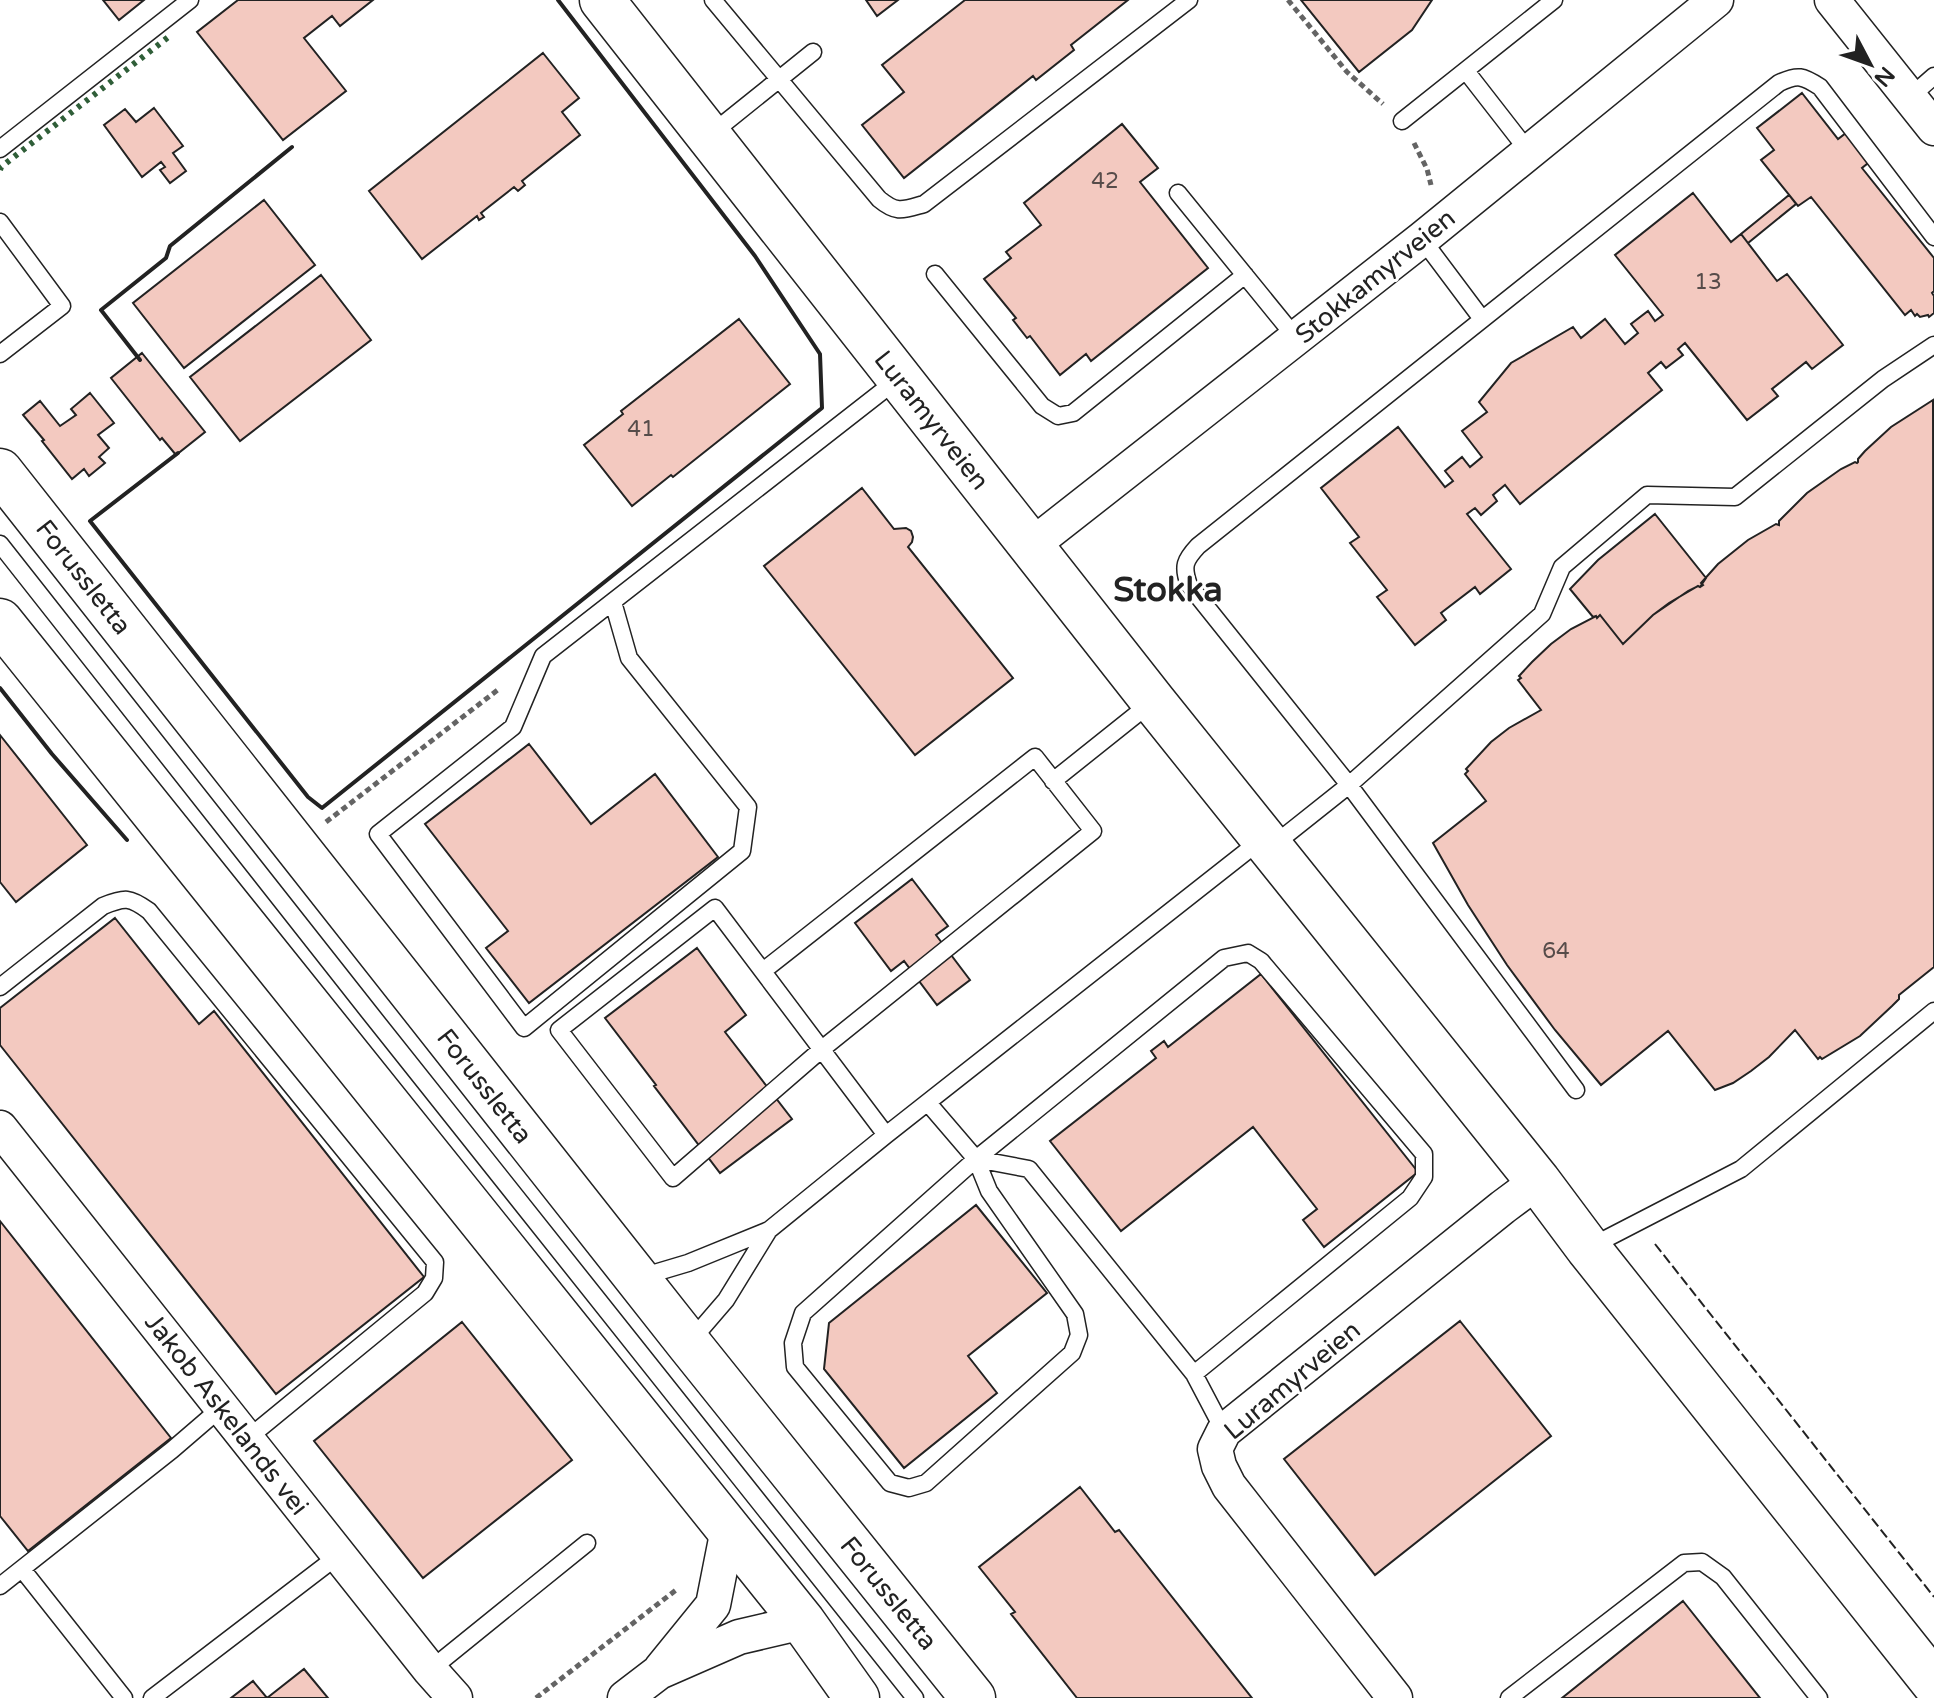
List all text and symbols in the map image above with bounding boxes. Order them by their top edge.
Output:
north arrow [1830,24,1910,104]
text: N [1869,61,1900,92]
house number: 42 [1091,168,1119,194]
street label: Stokkamyrveien [1289,202,1461,350]
house number: 13 [1694,269,1722,295]
street label: Luramyrveien [868,344,996,496]
house number: 41 [627,416,655,442]
street label: Forussletta [29,514,138,641]
district label: Stokka [1113,570,1223,611]
house number: 64 [1542,938,1570,964]
street label: Forussletta [430,1023,539,1150]
street label: Jakob Askelands vei [138,1307,315,1521]
street label: Luramyrveien [1218,1314,1367,1446]
street label: Forussletta [833,1530,944,1656]

